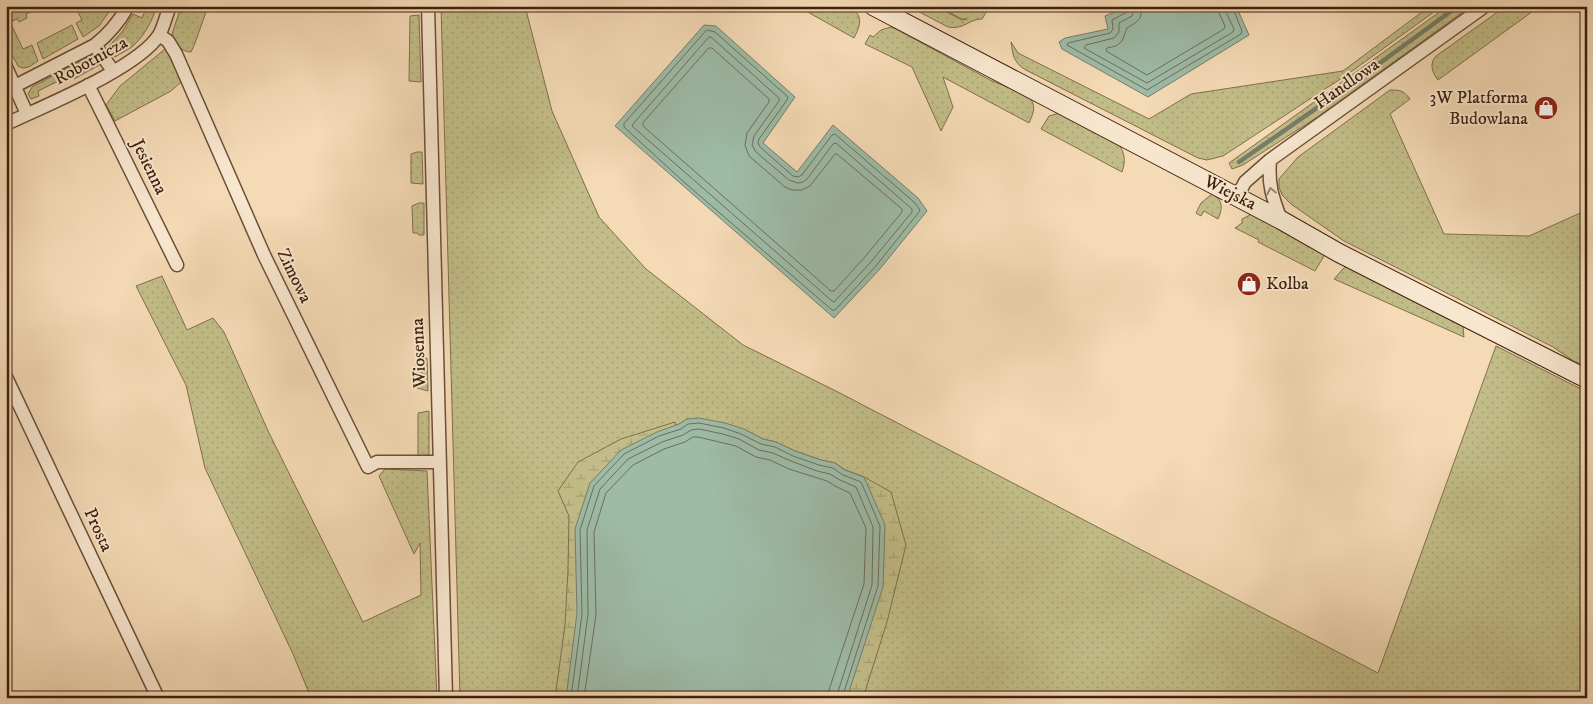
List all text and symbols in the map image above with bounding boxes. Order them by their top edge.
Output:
street label: Robotnicza [50,32,132,90]
street label: Handlowa [1310,53,1384,114]
place label: 3W Platforma Budowlana [1430,87,1528,130]
shop icon: 3W Platforma Budowlana [1533,95,1559,121]
street label: Jesienna [125,134,172,199]
street label: Wiejska [1199,170,1260,216]
one-way arrow [1266,186,1277,195]
street label: Zimowa [271,245,317,307]
shop icon: Kolba [1236,271,1262,297]
place label: Kolba [1266,273,1309,295]
street label: Wiosenna [407,317,431,389]
street label: Prosta [78,505,118,556]

